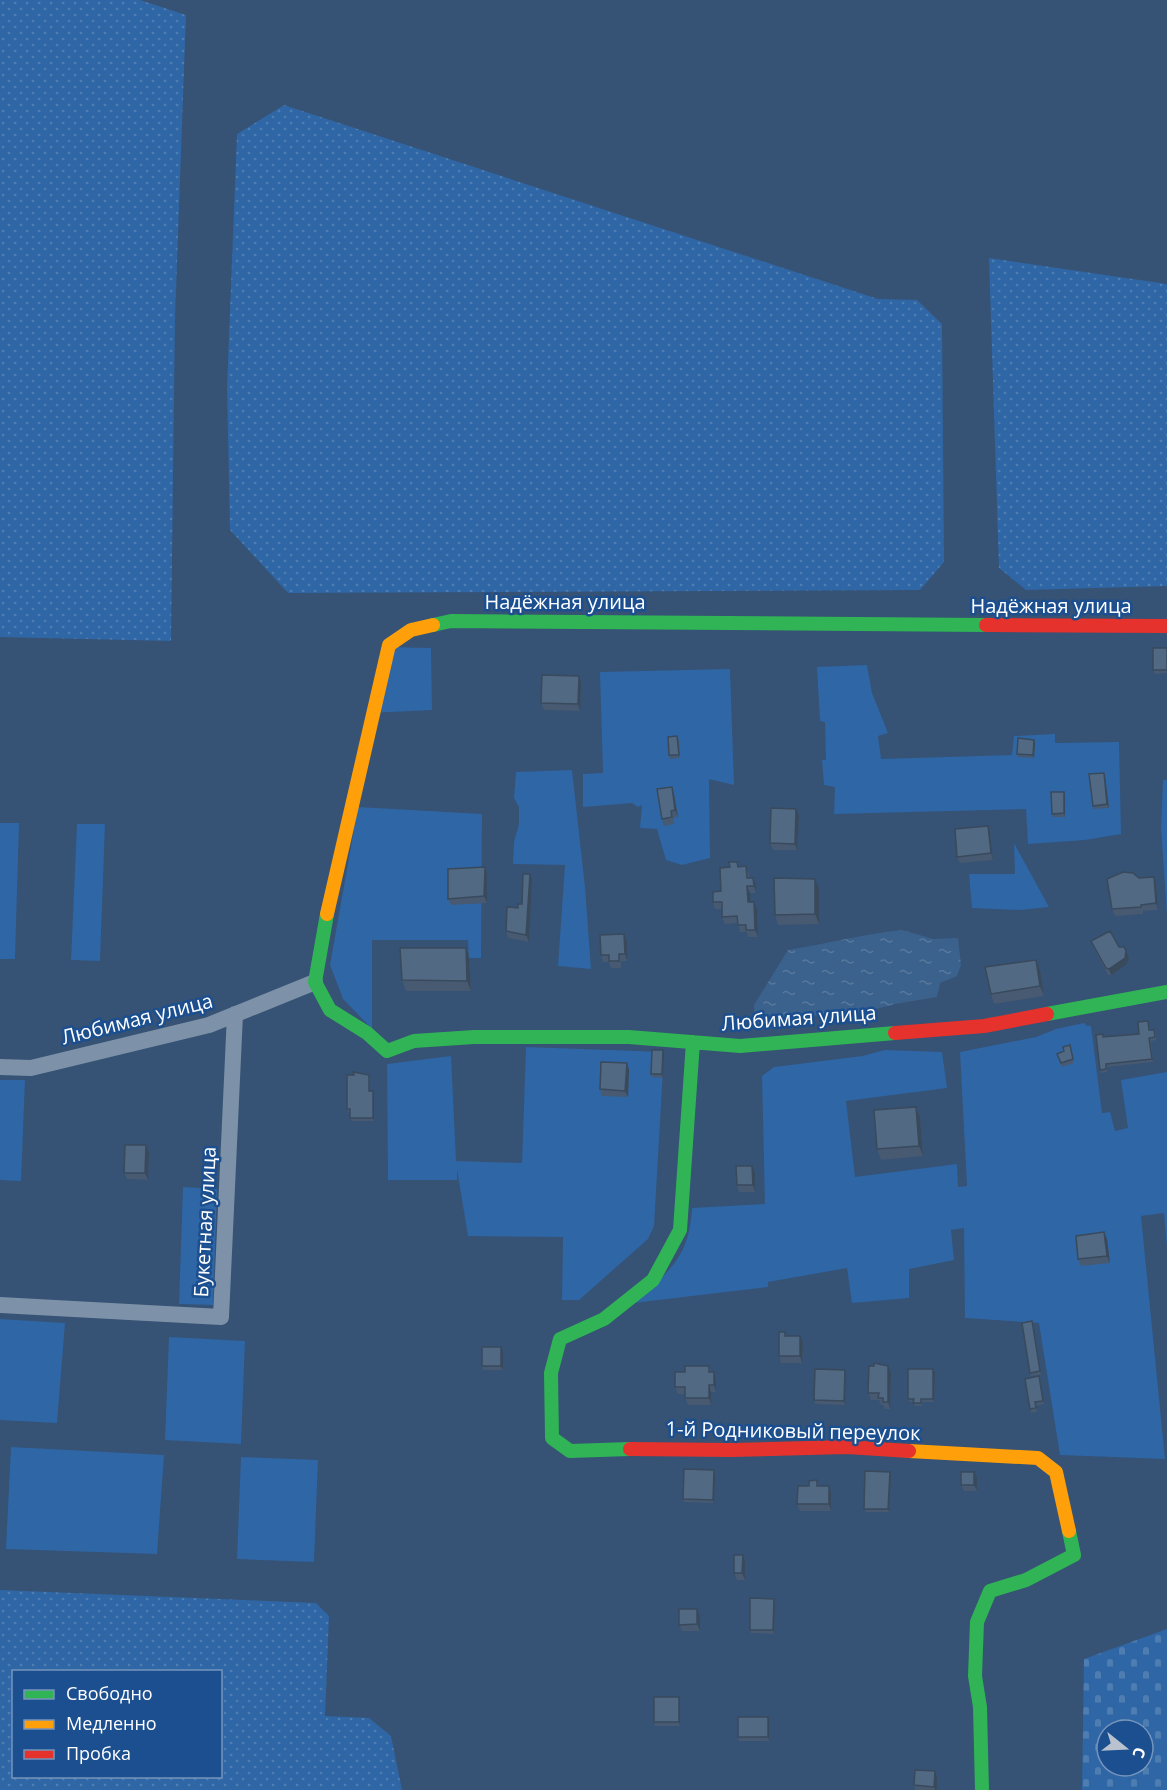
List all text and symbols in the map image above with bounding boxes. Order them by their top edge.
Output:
street label: Надёжная улица [484,588,646,615]
street label: Надёжная улица [970,592,1132,619]
street label: Любимая улица [58,987,215,1050]
street label: Любимая улица [721,999,877,1036]
street label: Букетная улица [187,1146,222,1298]
street label: 1-й Родниковый переулок [665,1415,921,1446]
legend [12,1670,222,1778]
text: Свободно [66,1681,153,1705]
text: Медленно [66,1711,157,1735]
north arrow [1095,1718,1155,1778]
text: Пробка [66,1741,131,1765]
text: С [1127,1744,1151,1761]

